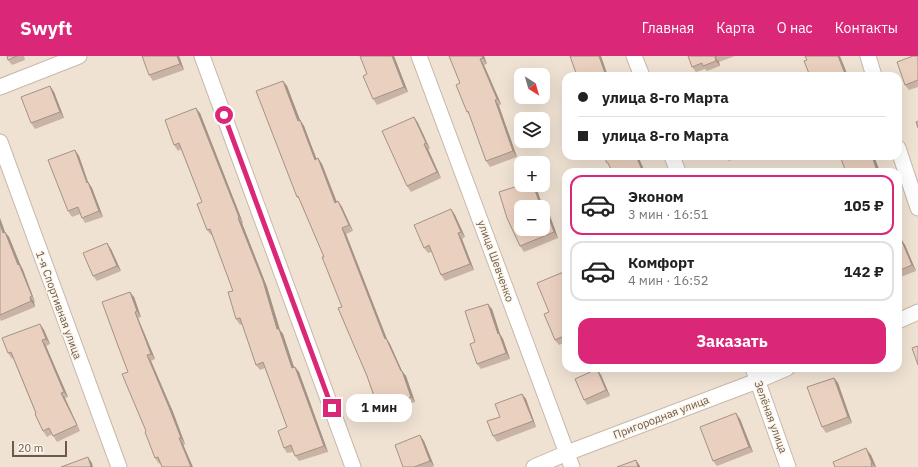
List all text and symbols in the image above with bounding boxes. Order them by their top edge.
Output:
text: Swyft [20,16,72,40]
text: Главная [642,19,694,37]
text: Карта [716,19,755,37]
text: О нас [777,19,813,37]
text: Контакты [835,19,898,37]
north arrow [514,68,550,104]
map controls [514,68,550,236]
text: улица 8-го Марта [602,88,729,107]
route start [215,106,233,124]
button: layers [514,112,550,148]
text: улица 8-го Марта [602,126,729,145]
button: + [514,156,550,192]
icon: car [580,187,616,223]
text: Эконом [628,187,684,206]
text: 105 ₽ [844,196,884,215]
button: − [514,200,550,236]
text: 3 мин · 16:51 [628,206,709,223]
street label: улица Шевченко [475,218,517,304]
street label: 1-я Спортивная улица [33,249,85,361]
icon: car [580,253,616,289]
text: Комфорт [628,253,694,272]
text: 142 ₽ [844,262,884,281]
text: 4 мин · 16:52 [628,272,709,289]
button: Заказать [578,318,886,364]
street label: Зелёная улица [751,379,791,455]
street label: Пригородная улица [611,392,711,442]
callout: 1 мин [346,394,412,422]
route end [323,399,341,417]
text: 1 мин [361,399,397,416]
scale bar [12,439,67,458]
text: 20 m [18,441,43,455]

